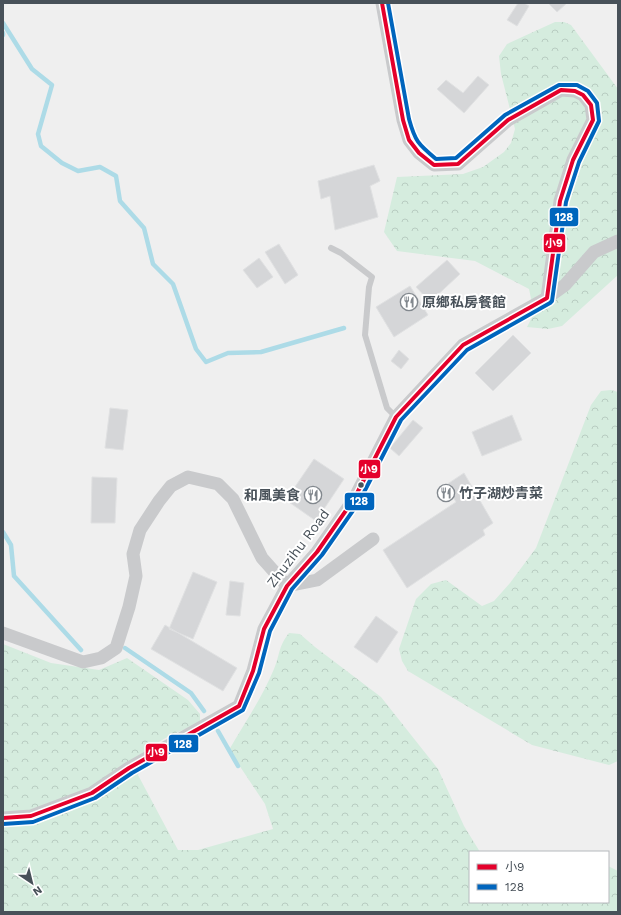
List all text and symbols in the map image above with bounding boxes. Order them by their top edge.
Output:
line badge: 128 [549,207,579,227]
text: 128 [555,211,573,224]
line badge: 小9 [543,233,566,253]
text: 小9 [545,237,563,250]
restaurant icon: 原鄉私房餐館 [399,292,419,312]
place label: 原鄉私房餐館 [422,294,506,310]
line badge: 小9 [358,459,381,479]
text: 小9 [360,463,378,476]
unlabelled marker [356,480,366,490]
restaurant icon: 竹子湖炒青菜 [436,483,456,503]
restaurant icon: 和風美食 [303,485,323,505]
place label: 竹子湖炒青菜 [459,485,543,501]
place label: 和風美食 [244,487,300,503]
line badge: 128 [344,492,375,511]
text: 128 [350,495,368,508]
street label: Zhuzihu Road [263,506,333,590]
line badge: 128 [168,734,199,753]
text: 128 [174,738,192,751]
line badge: 小9 [145,743,168,762]
text: 小9 [147,746,165,759]
legend [469,851,609,903]
text: 小9 [505,860,524,874]
north arrow [12,863,52,903]
text: 128 [505,880,524,894]
text: N [30,883,45,898]

